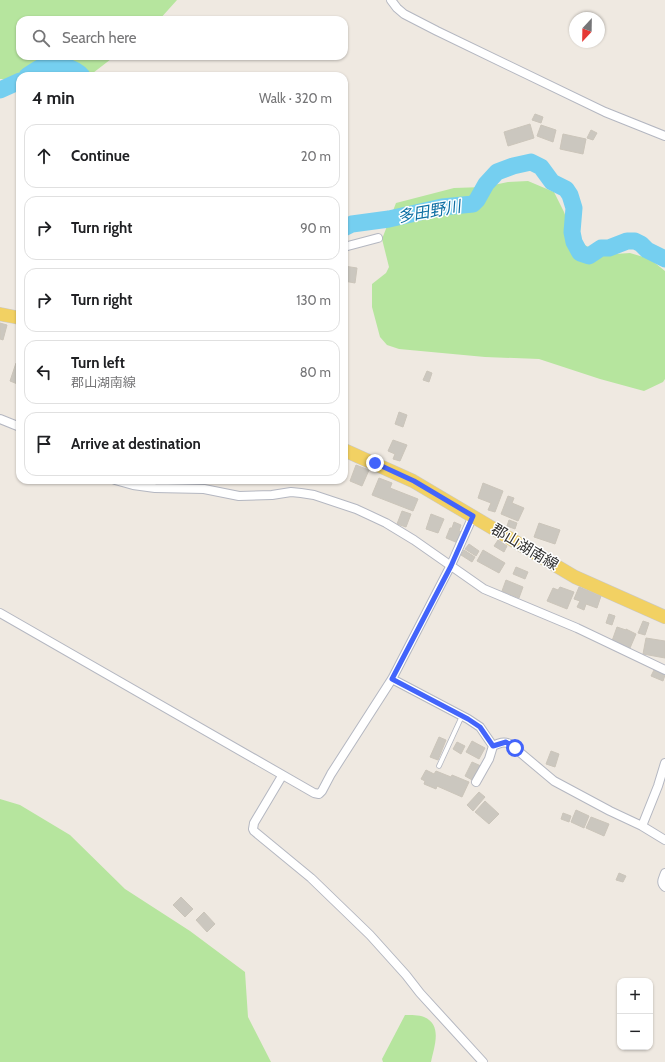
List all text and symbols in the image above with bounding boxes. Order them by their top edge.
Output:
north arrow [569,12,605,48]
search box [16,16,348,60]
icon: search [30,27,52,49]
text: Search here [62,29,137,47]
text: 4 min [32,88,75,108]
text: Walk · 320 m [259,90,332,106]
icon: ahead [33,145,55,167]
text: Continue [71,147,130,165]
text: 20 m [301,148,331,164]
water label: 多田野川 [396,196,464,226]
icon: right [33,217,55,239]
text: Turn right [71,219,132,237]
text: 90 m [300,220,331,236]
icon: right [33,289,55,311]
text: Turn right [71,291,132,309]
text: 130 m [296,292,331,308]
text: Turn left [71,354,125,372]
icon: left [33,361,55,383]
text: 80 m [300,364,331,380]
text: 郡山湖南線 [71,374,136,390]
icon: arrive [33,433,55,455]
text: Arrive at destination [71,435,201,453]
route end [366,454,384,472]
street label: 郡山湖南線 [488,520,562,574]
route start [506,739,524,757]
map controls [617,978,653,1050]
button: + [617,978,653,1014]
button: − [617,1014,653,1050]

